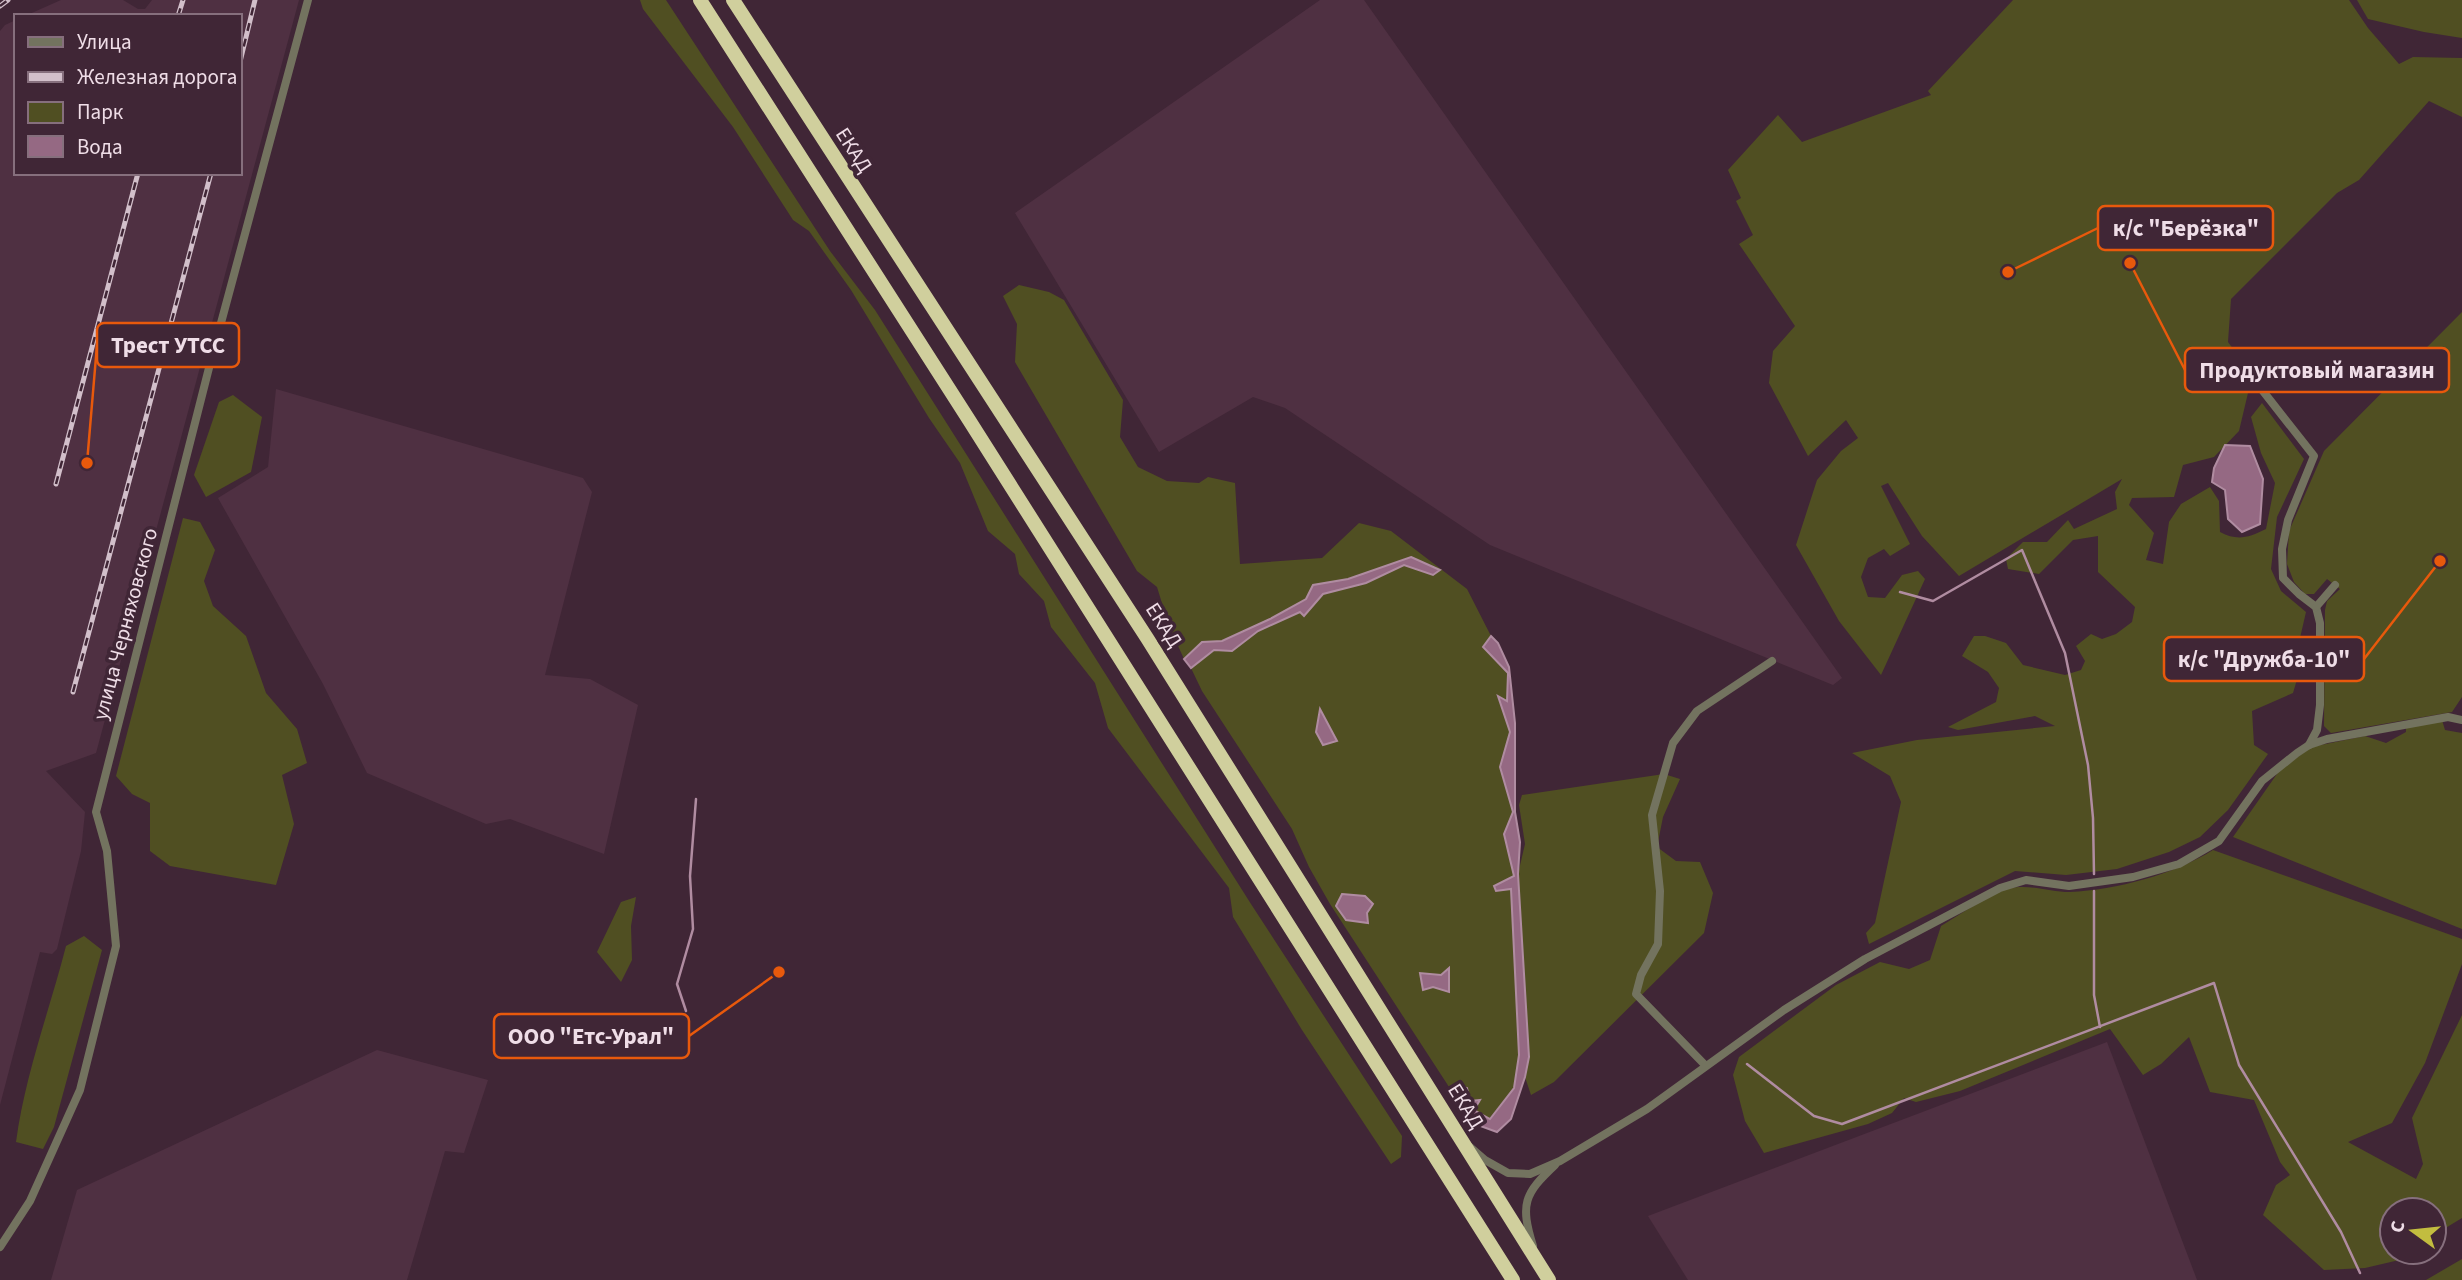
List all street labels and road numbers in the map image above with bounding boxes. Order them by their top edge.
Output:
street label: ЕКАД [828,122,880,178]
street label: улица Черняховского [85,525,165,723]
street label: ЕКАД [1138,597,1190,653]
street label: ЕКАД [1441,1078,1491,1134]

